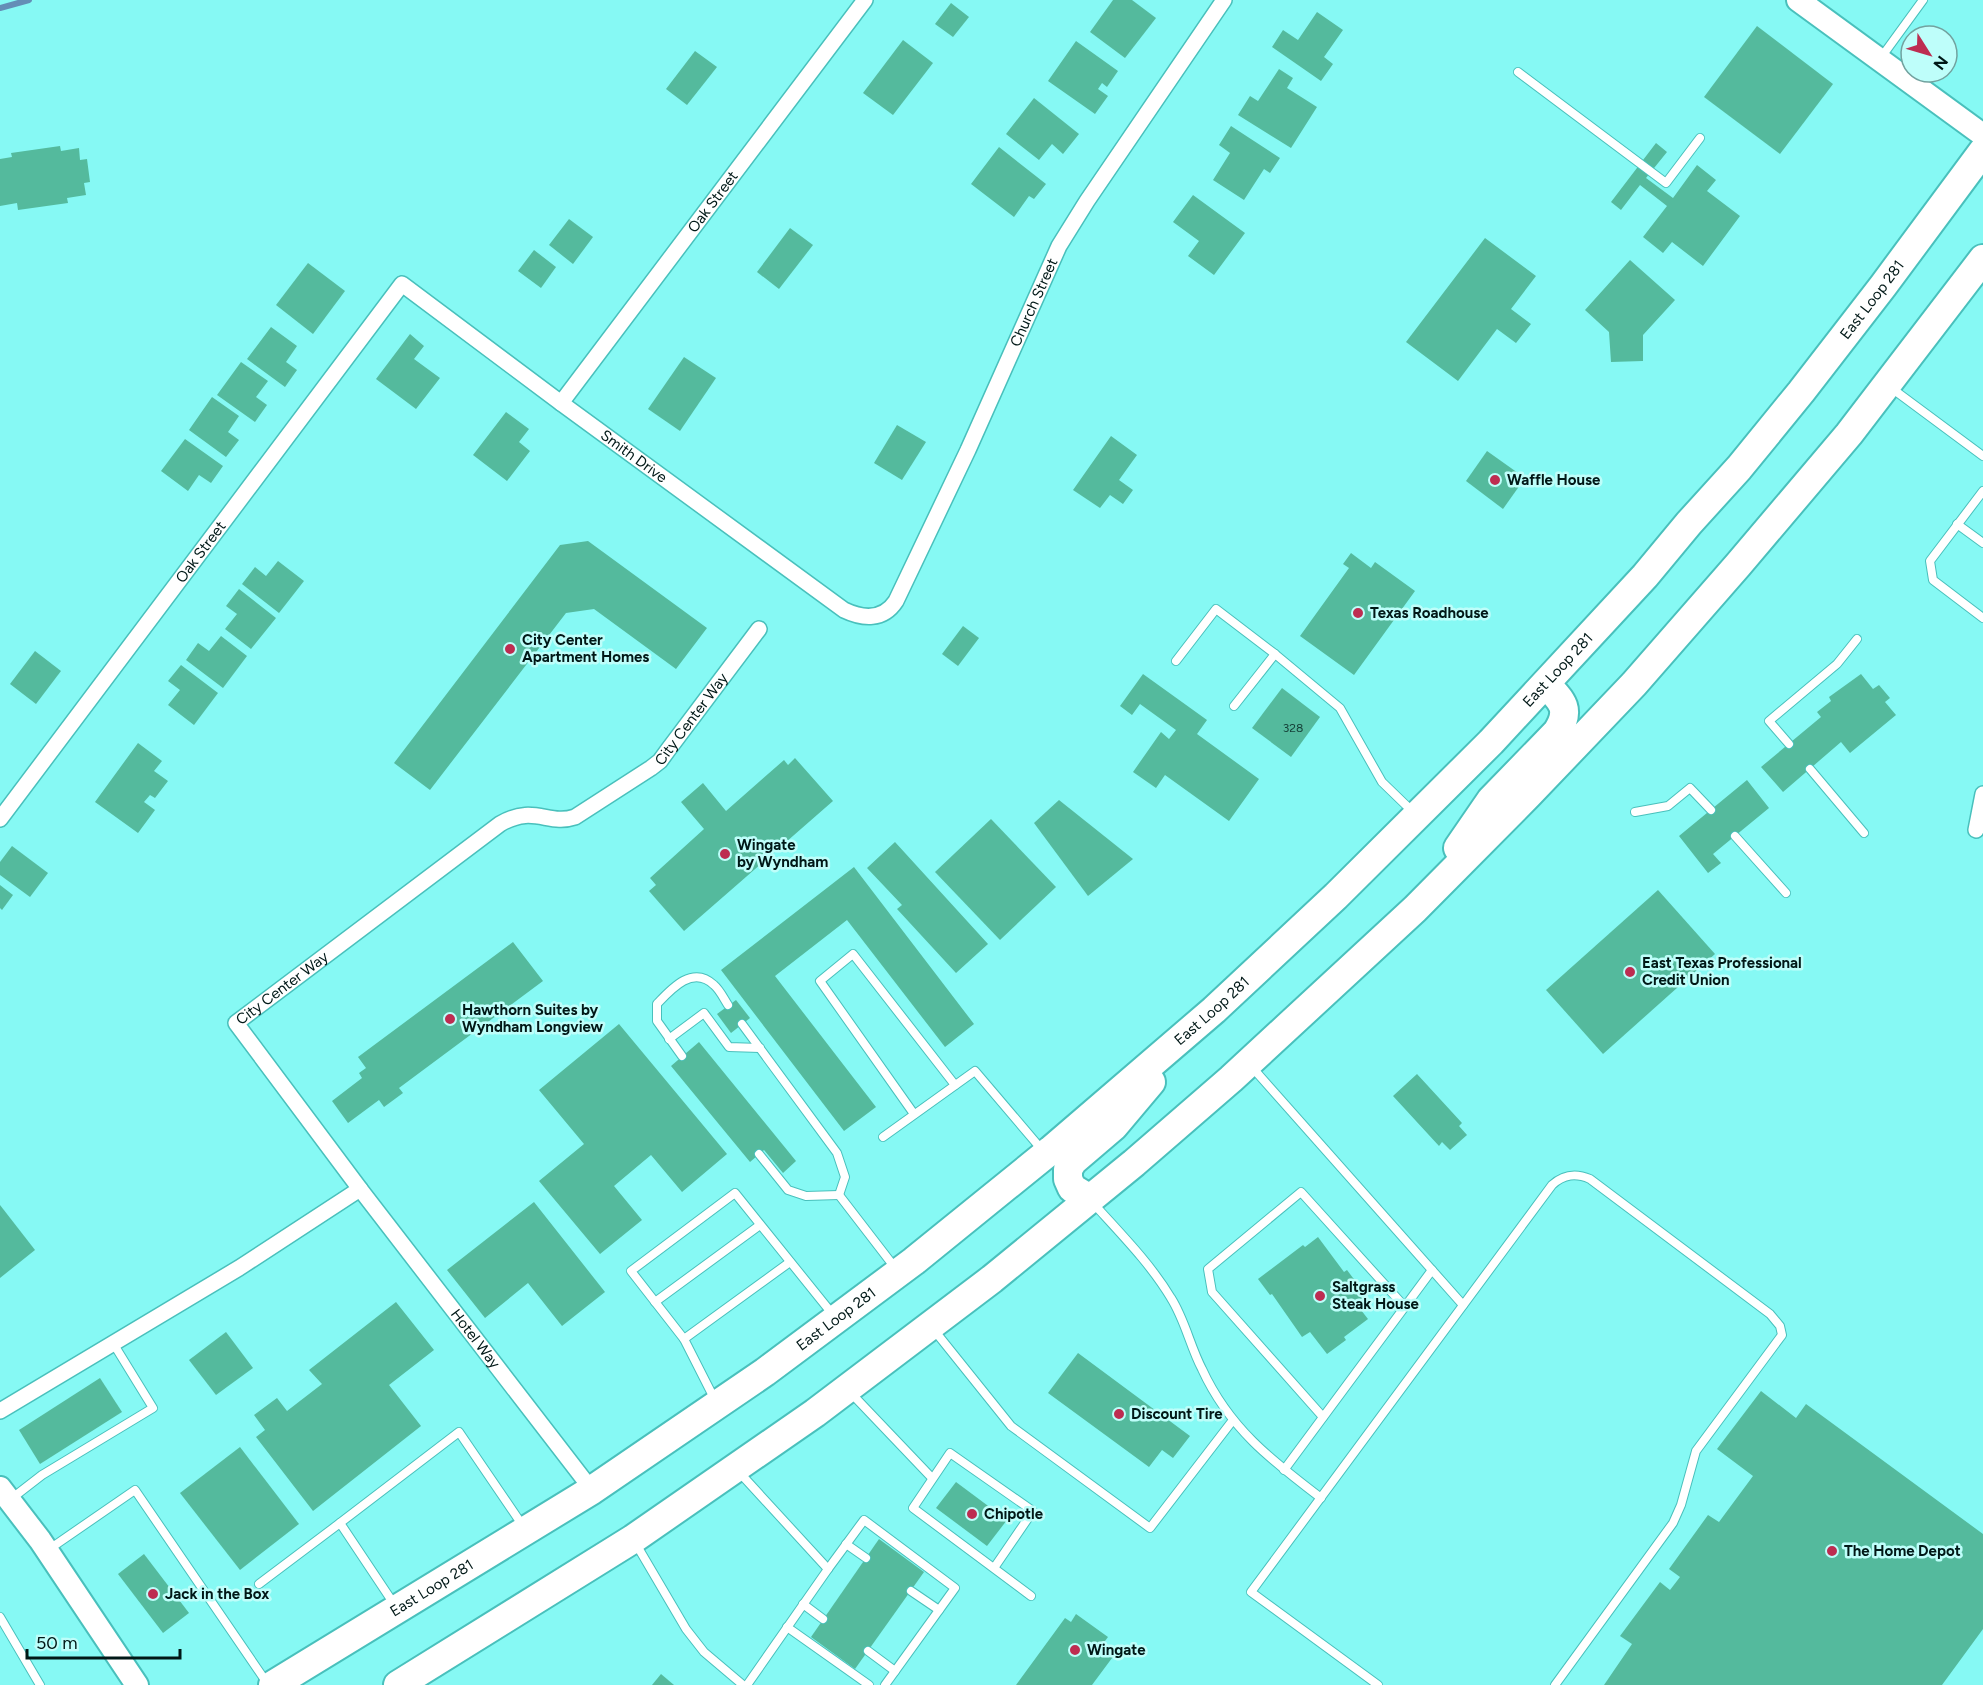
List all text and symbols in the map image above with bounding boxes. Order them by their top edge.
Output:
north arrow [1899,24,1959,84]
text: N [1929,52,1952,73]
street label: Oak Street [684,167,742,236]
street label: Church Street [1006,255,1062,349]
street label: East Loop 281 [1836,257,1908,343]
street label: Smith Drive [597,426,671,487]
place label: Waffle House [1507,471,1601,489]
marker: Waffle House [1488,473,1502,487]
street label: Oak Street [172,517,230,586]
place label: Texas Roadhouse [1370,604,1489,622]
marker: Texas Roadhouse [1351,606,1365,620]
street label: East Loop 281 [1519,629,1597,711]
place label: City Center Apartment Homes [522,631,649,666]
marker: City Center Apartment Homes [503,642,517,656]
street label: City Center Way [651,669,732,769]
house number: 328 [1283,721,1303,735]
place label: Wingate by Wyndham [737,836,828,871]
marker: Wingate by Wyndham [718,847,732,861]
street label: City Center Way [232,948,332,1029]
place label: East Texas Professional Credit Union [1642,954,1802,989]
marker: East Texas Professional Credit Union [1623,965,1637,979]
street label: East Loop 281 [1171,973,1253,1049]
place label: Hawthorn Suites by Wyndham Longview [462,1001,604,1036]
marker: Hawthorn Suites by Wyndham Longview [443,1012,457,1026]
place label: Saltgrass Steak House [1332,1278,1419,1313]
street label: East Loop 281 [793,1284,879,1354]
marker: Saltgrass Steak House [1313,1289,1327,1303]
street label: Hotel Way [447,1305,504,1372]
place label: Discount Tire [1131,1405,1223,1423]
marker: Discount Tire [1112,1407,1126,1421]
place label: Chipotle [984,1505,1044,1523]
marker: Chipotle [965,1507,979,1521]
place label: The Home Depot [1844,1542,1961,1560]
marker: The Home Depot [1825,1544,1839,1558]
street label: East Loop 281 [387,1556,477,1620]
place label: Jack in the Box [165,1585,269,1603]
marker: Jack in the Box [146,1587,160,1601]
scale bar [27,1622,180,1660]
text: 50 m [36,1632,78,1654]
place label: Wingate [1087,1641,1146,1659]
marker: Wingate [1068,1643,1082,1657]

